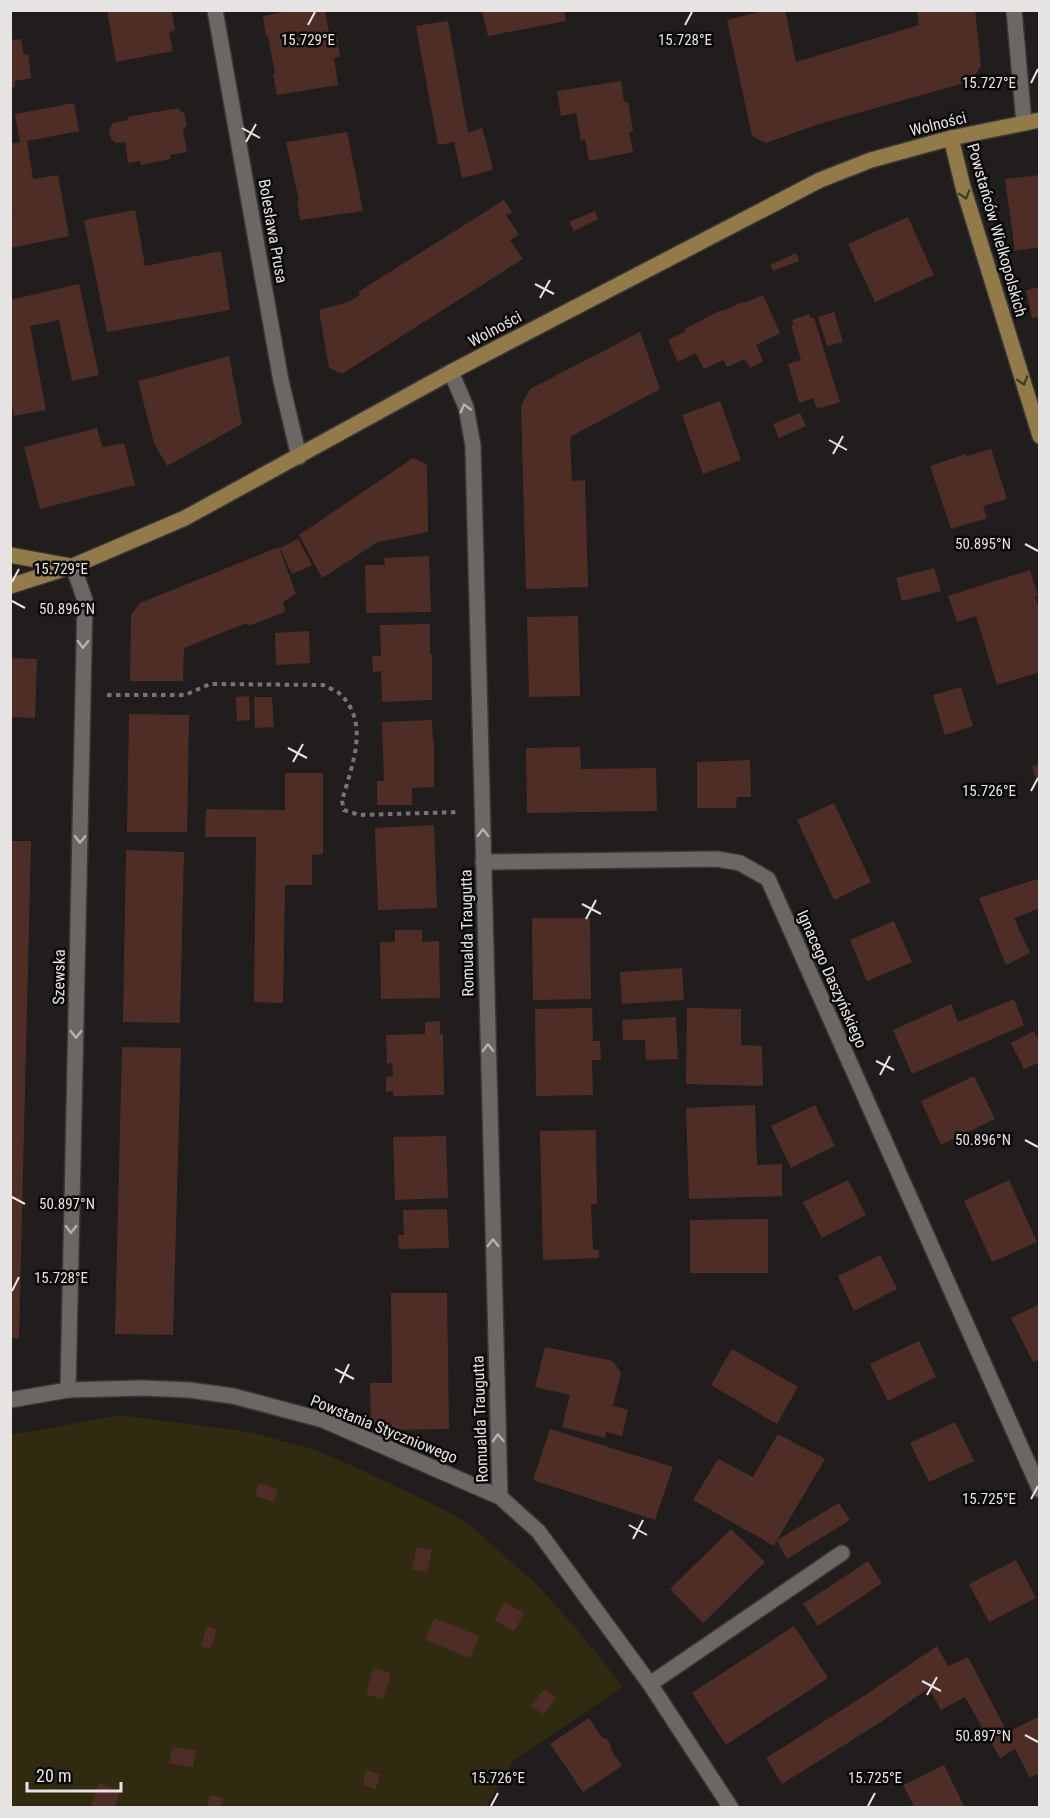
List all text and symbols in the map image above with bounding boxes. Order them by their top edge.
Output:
text: 15.729°E [281,31,335,49]
text: 15.728°E [658,31,712,49]
text: 15.727°E [962,74,1016,92]
street label: Wolności [908,108,968,140]
street label: Powstańców Wielkopolskich [963,141,1031,319]
street label: Bolesława Prusa [255,178,291,284]
one-way arrow [958,189,970,200]
street label: Wolności [465,307,525,351]
one-way arrow [1016,375,1028,386]
one-way arrow [460,403,472,414]
text: 50.895°N [955,535,1011,553]
text: 15.729°E [34,560,88,578]
text: 50.896°N [39,600,95,618]
one-way arrow [77,639,89,648]
text: 15.726°E [962,782,1016,800]
one-way arrow [476,828,489,837]
one-way arrow [73,834,86,843]
street label: Romualda Traugutta [456,869,478,997]
street label: Ignacego Daszyńskiego [793,907,871,1051]
street label: Szewska [49,949,69,1005]
one-way arrow [70,1029,82,1038]
one-way arrow [482,1044,495,1053]
text: 50.896°N [955,1131,1011,1149]
text: 50.897°N [39,1195,95,1213]
one-way arrow [65,1224,77,1233]
one-way arrow [487,1239,500,1248]
text: 15.728°E [34,1269,88,1287]
street label: Romualda Traugutta [468,1355,492,1483]
street label: Powstania Styczniowego [308,1391,460,1467]
one-way arrow [492,1434,505,1443]
text: 15.725°E [962,1490,1016,1508]
text: 50.897°N [955,1727,1011,1745]
scale bar [27,1755,122,1793]
text: 20 m [36,1765,71,1786]
text: 15.726°E [471,1769,525,1787]
text: 15.725°E [848,1769,902,1787]

